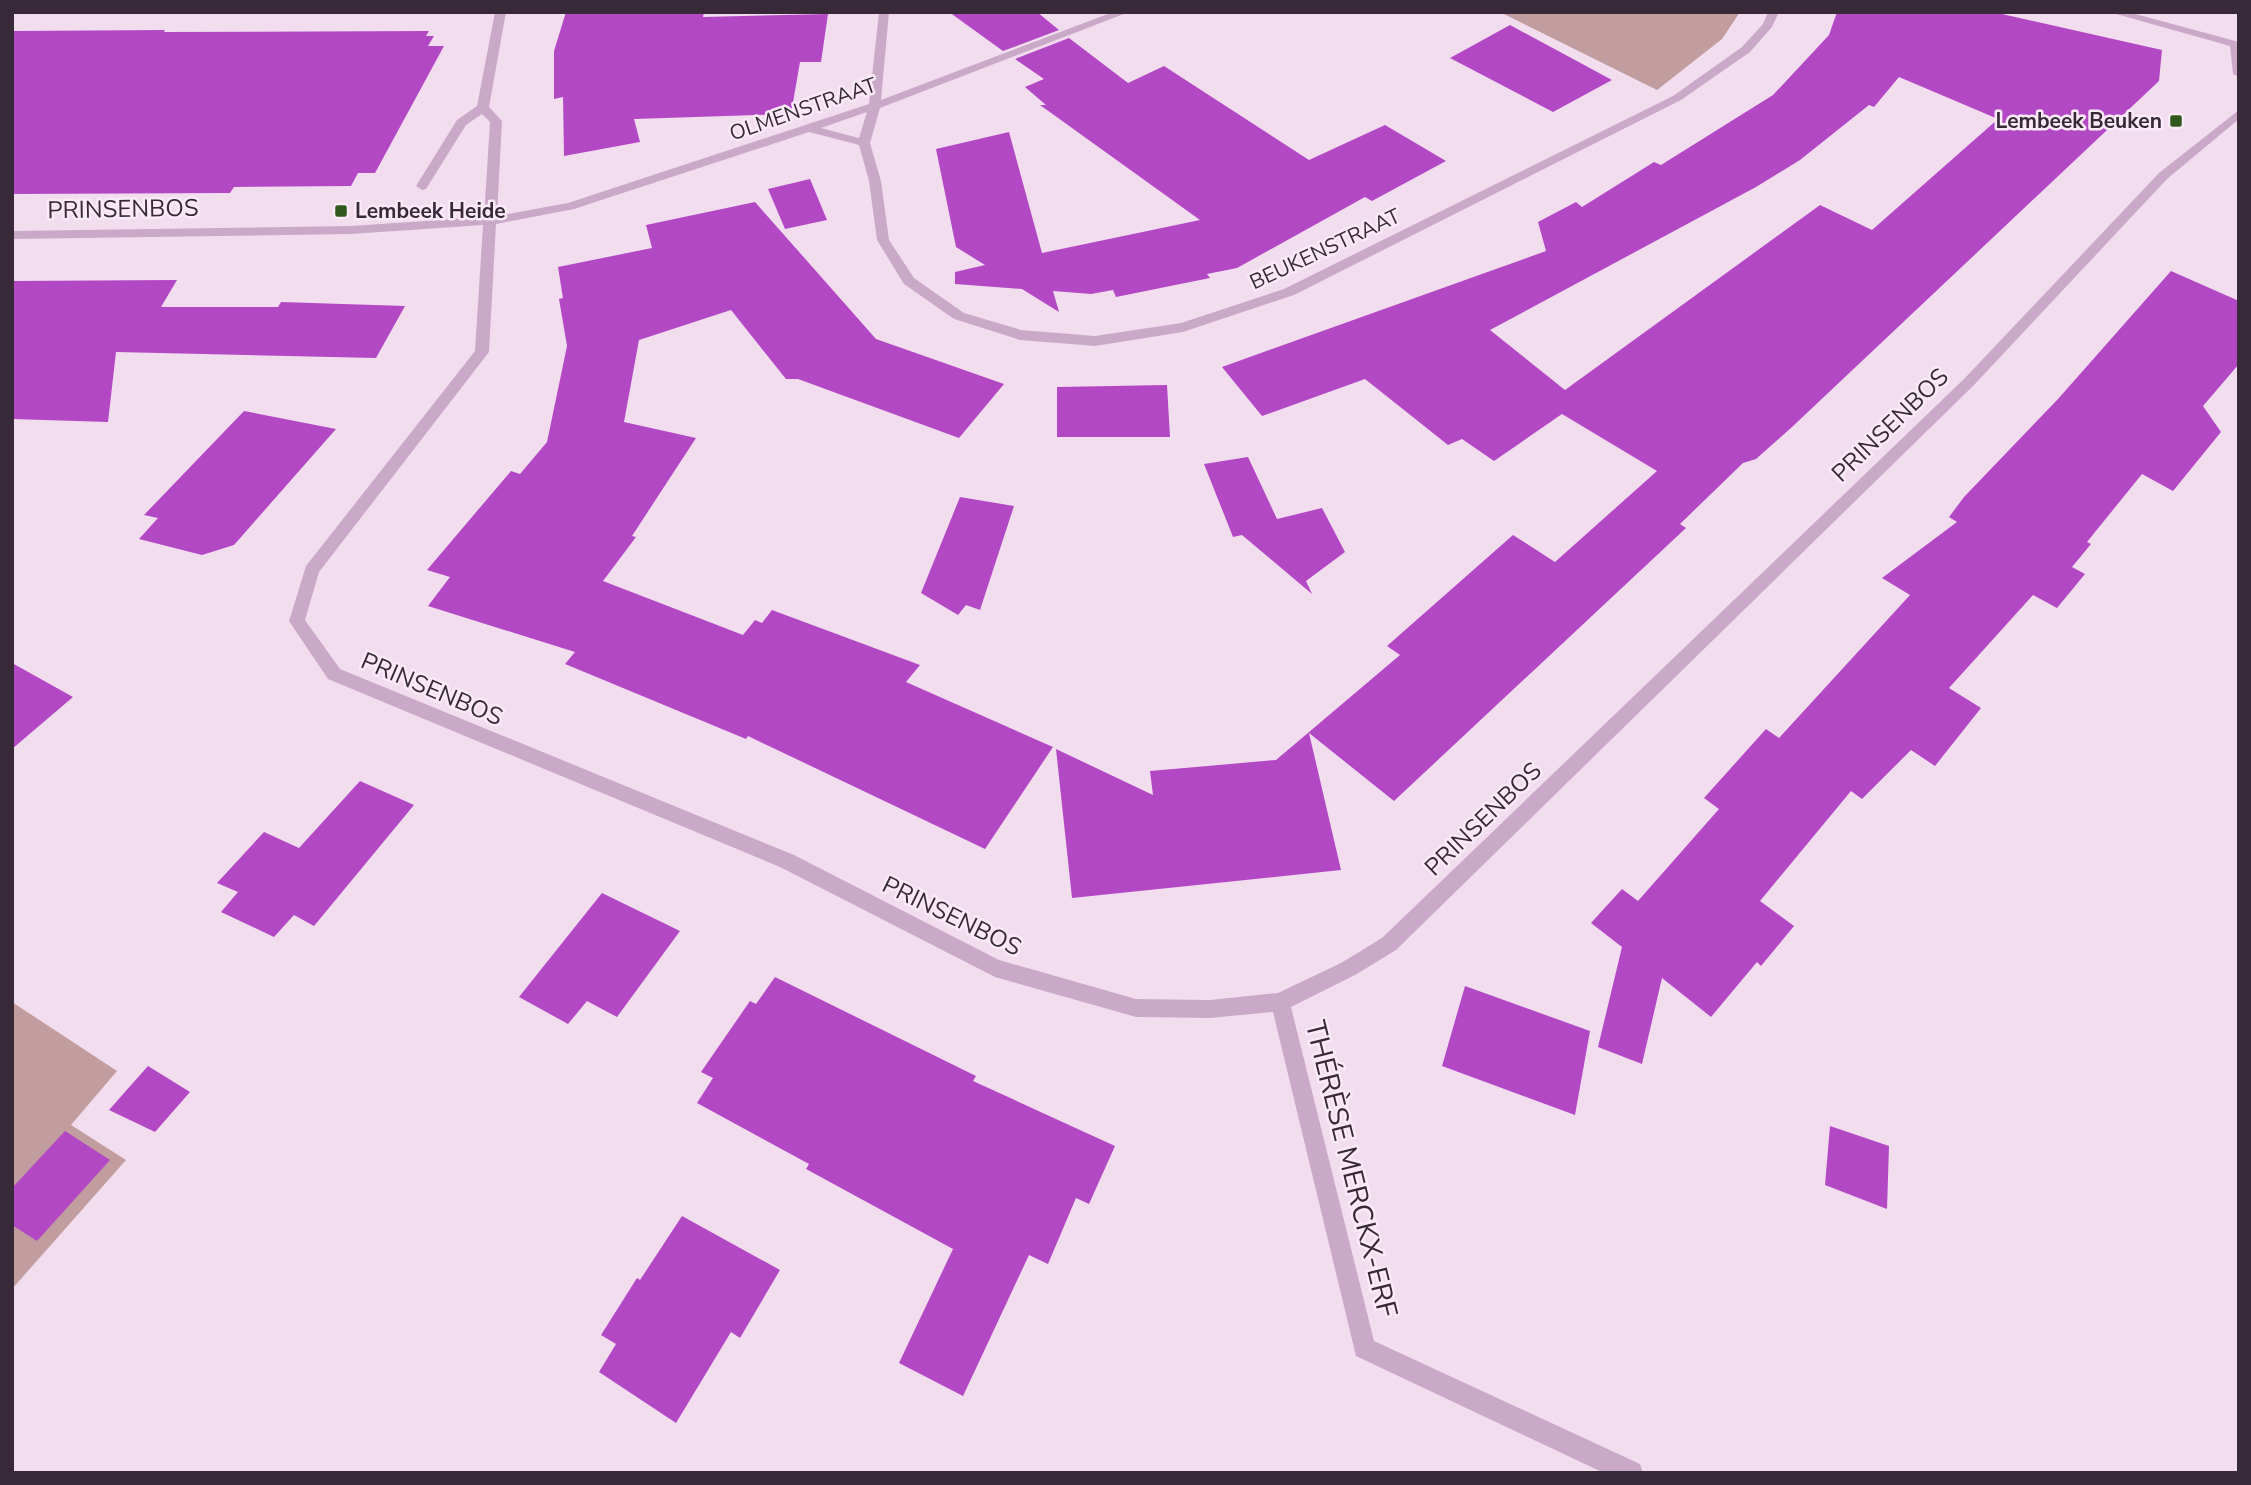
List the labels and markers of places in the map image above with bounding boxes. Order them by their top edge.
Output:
place label: Lembeek Beuken [1996,107,2162,135]
marker: Lembeek Beuken [2168,113,2184,129]
place label: Lembeek Heide [355,197,506,225]
marker: Lembeek Heide [333,203,349,219]

